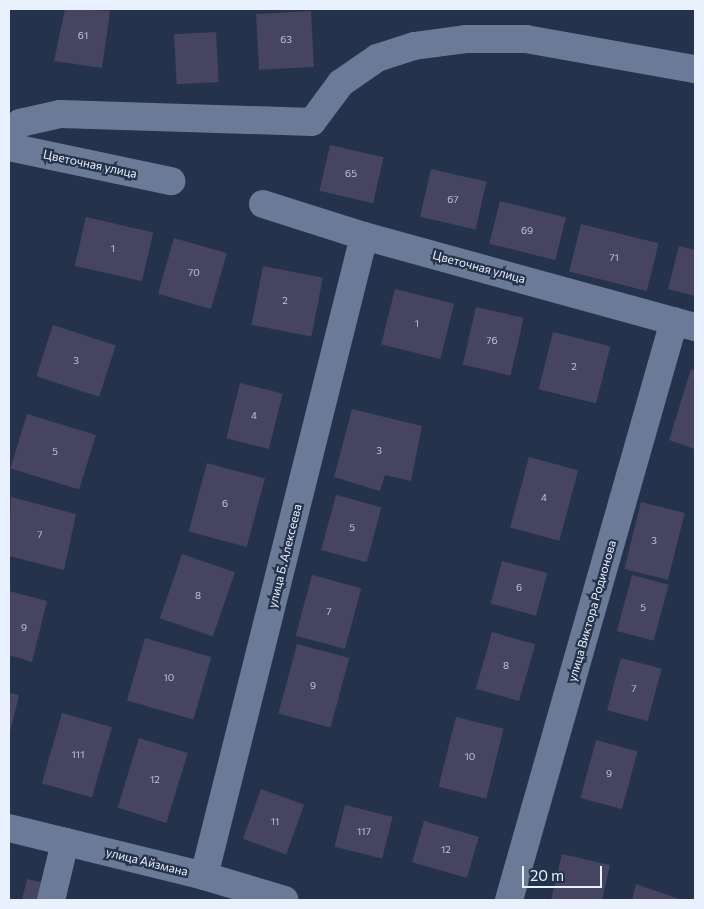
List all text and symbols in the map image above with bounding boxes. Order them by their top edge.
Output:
house number: 61 [78,30,88,42]
house number: 63 [280,34,292,46]
street label: Цветочная улица [42,147,138,181]
house number: 65 [345,168,357,180]
house number: 67 [447,194,459,206]
house number: 69 [521,225,533,237]
house number: 1 [111,243,115,255]
street label: Цветочная улица [431,248,527,286]
house number: 71 [609,252,619,264]
house number: 70 [188,267,200,279]
house number: 2 [282,295,288,307]
house number: 1 [415,318,419,330]
house number: 76 [486,335,498,347]
house number: 3 [73,355,79,367]
house number: 2 [571,361,577,373]
house number: 4 [251,410,257,422]
house number: 3 [376,445,382,457]
house number: 5 [52,446,58,458]
house number: 4 [541,492,547,504]
house number: 6 [222,498,228,510]
street label: улица Б. Алексеева [265,503,305,609]
house number: 5 [349,522,355,534]
house number: 7 [37,529,43,541]
house number: 3 [651,535,657,547]
street label: улица Виктора Родионова [565,539,619,683]
house number: 6 [516,582,522,594]
house number: 8 [195,590,201,602]
house number: 5 [640,602,646,614]
house number: 7 [326,606,332,618]
house number: 9 [21,622,27,634]
house number: 8 [503,660,509,672]
house number: 10 [164,672,174,684]
house number: 9 [310,680,316,692]
house number: 7 [631,683,637,695]
house number: 111 [72,749,84,761]
house number: 10 [465,751,475,763]
house number: 9 [606,768,612,780]
house number: 12 [150,774,160,786]
house number: 11 [271,816,279,828]
house number: 117 [357,826,371,838]
house number: 12 [441,844,451,856]
street label: улица Айзмана [105,845,189,879]
scale bar [524,856,604,888]
text: 20 m [530,866,564,884]

